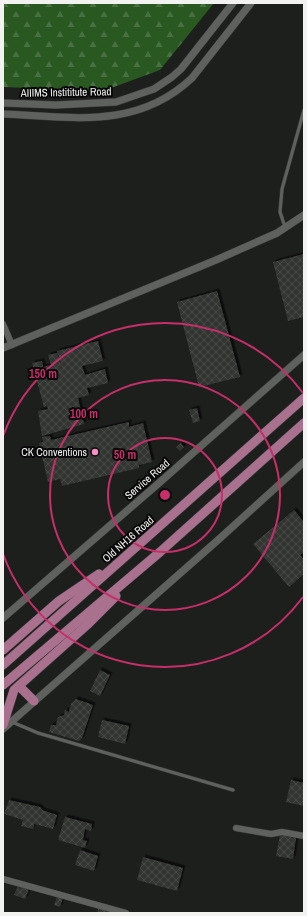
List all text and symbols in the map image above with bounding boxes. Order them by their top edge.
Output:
street label: AIIIMS Instititute Road [20,84,111,100]
text: 150 m [29,366,57,382]
text: 100 m [70,406,98,422]
place label: CK Conventions [21,445,87,459]
marker: CK Conventions [90,447,100,457]
text: 50 m [114,447,136,463]
street label: Service Road [122,456,172,502]
centre of rings [158,488,172,502]
street label: Old NH16 Road [99,513,157,565]

